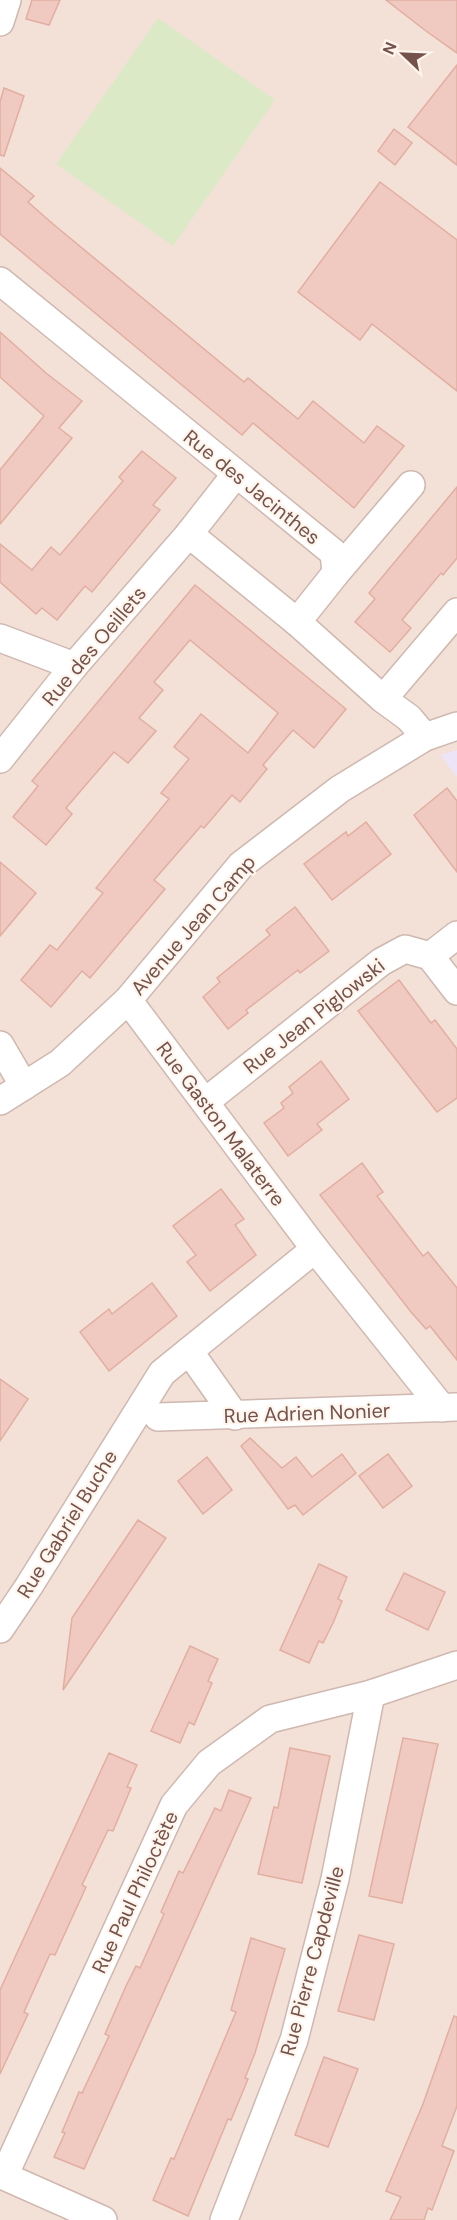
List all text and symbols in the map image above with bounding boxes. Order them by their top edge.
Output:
north arrow [373,24,433,84]
text: N [378,39,402,58]
street label: Rue des Jacinthes [178,424,326,550]
street label: Rue des Oeillets [36,581,152,711]
street label: Avenue Jean Camp [125,849,261,1001]
street label: Rue Jean Piglowski [238,953,390,1079]
street label: Rue Gaston Malaterre [151,1037,291,1211]
street label: Rue Adrien Nonier [223,1397,391,1429]
street label: Rue Gabriel Buche [11,1445,123,1603]
street label: Rue Paul Philoctète [86,1807,184,1977]
street label: Rue Pierre Capdeville [274,1863,350,2059]

